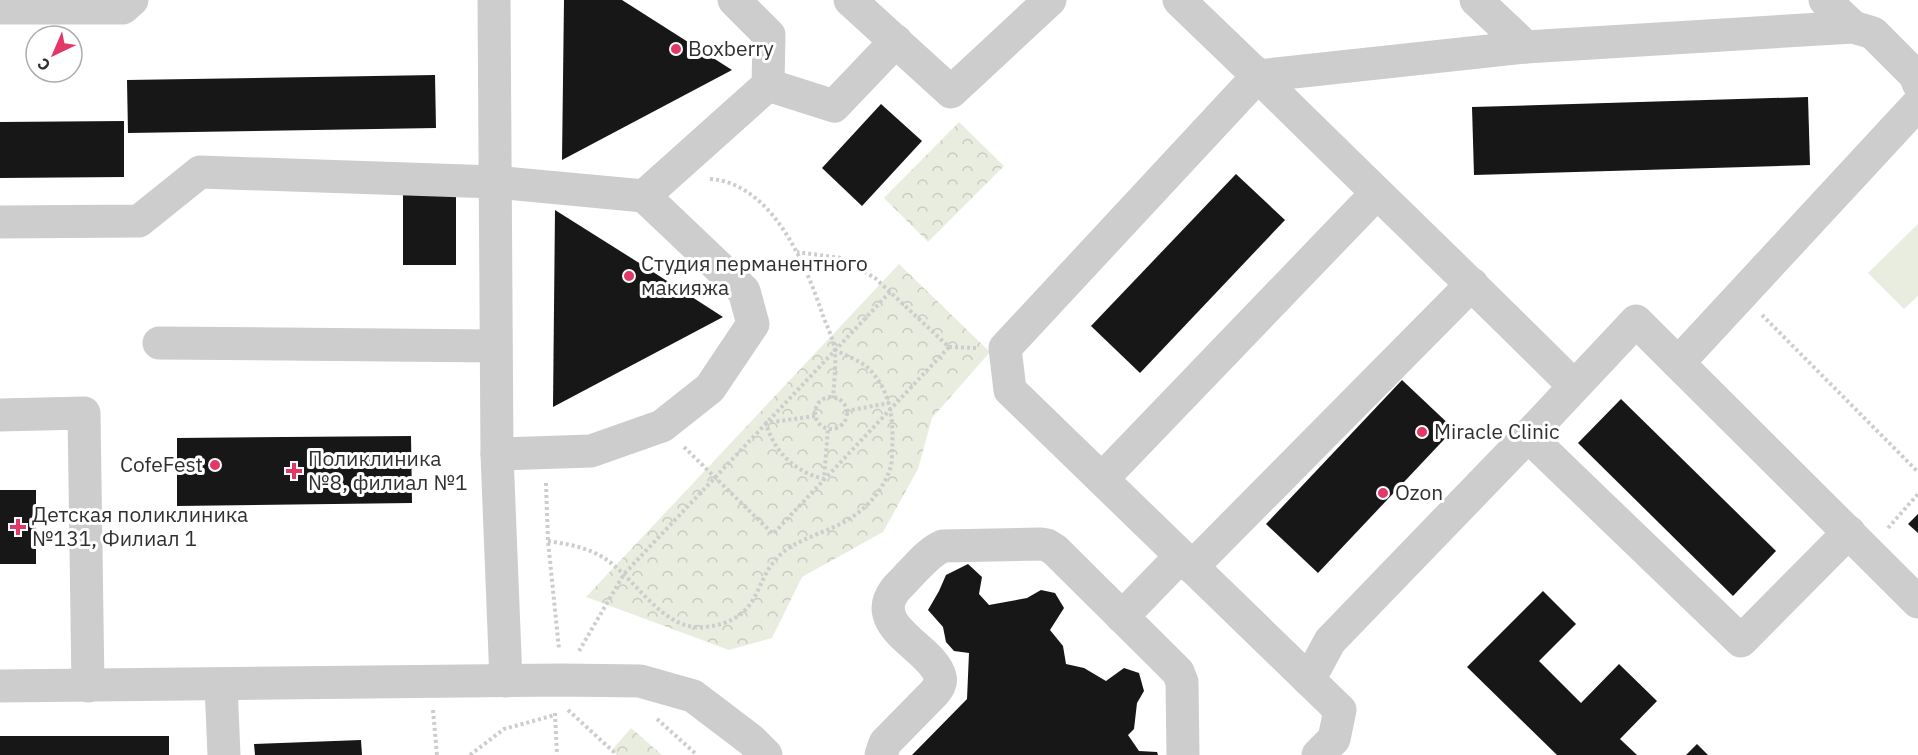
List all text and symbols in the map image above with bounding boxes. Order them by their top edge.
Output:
north arrow [24,24,84,84]
place label: Boxberry [688,34,774,62]
marker: Boxberry [669,42,683,56]
text: С [33,54,54,76]
place label: Студия перманентного макияжа [641,249,868,301]
marker: Студия перманентного макияжа [622,269,636,283]
place label: Miracle Clinic [1434,417,1560,445]
marker: Miracle Clinic [1415,425,1429,439]
place label: Поликлиника №8, филиал №1 [308,444,468,496]
place label: CofeFest [120,450,203,478]
marker: CofeFest [208,458,222,472]
marker: Поликлиника №8, филиал №1 [285,462,303,480]
place label: Ozon [1395,478,1443,506]
marker: Ozon [1376,486,1390,500]
place label: Детская поликлиника №131, Филиал 1 [32,500,248,552]
marker: Детская поликлиника №131, Филиал 1 [9,518,27,536]

